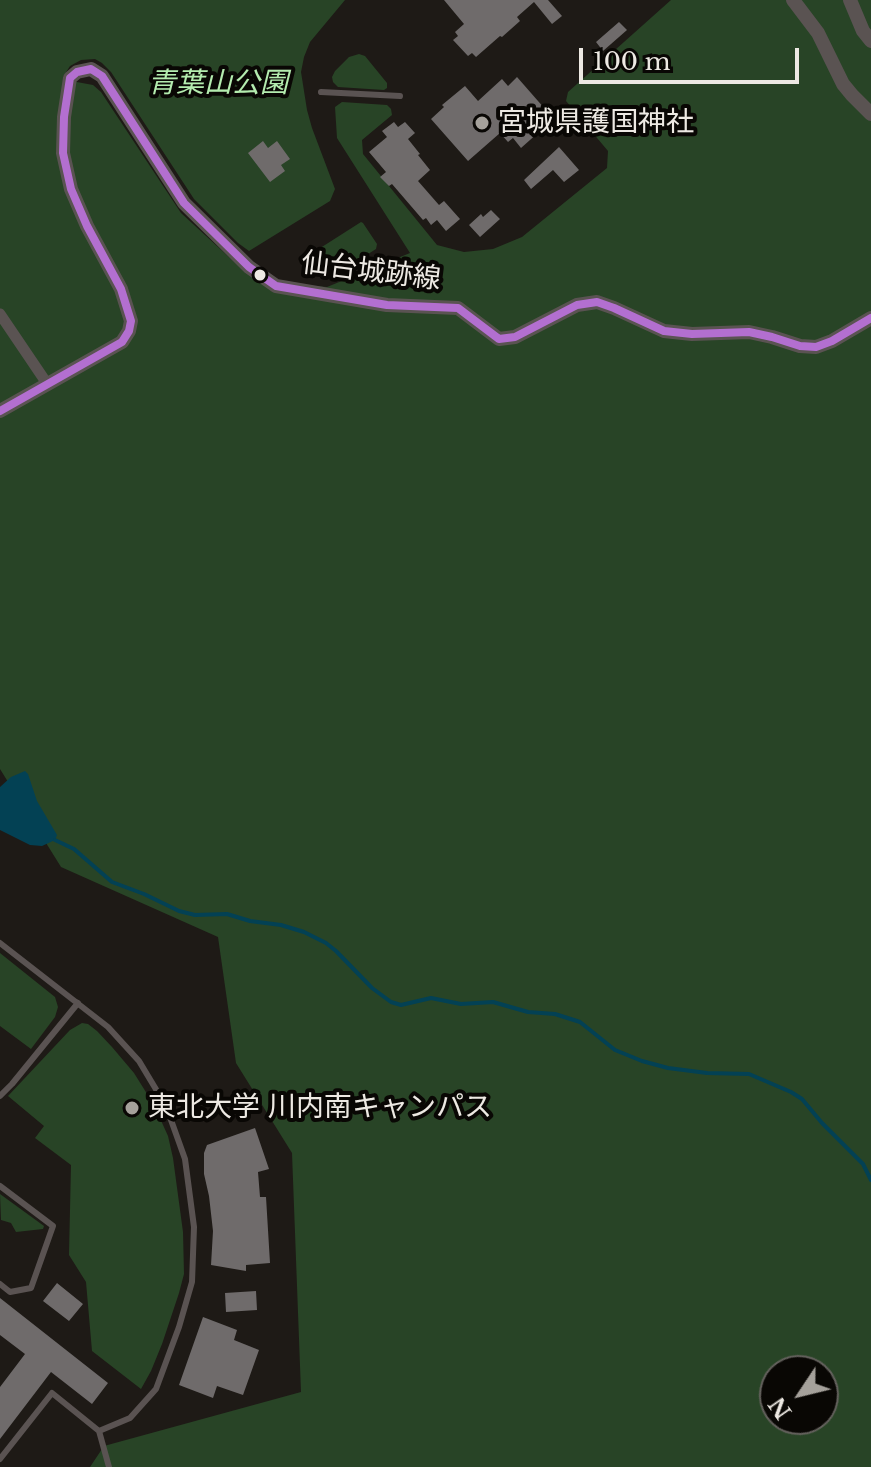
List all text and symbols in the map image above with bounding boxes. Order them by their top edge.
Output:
scale bar [583,32,803,82]
text: 100 m [593,47,671,76]
park label: 青葉山公園 [148,67,288,101]
place label: 宮城県護国神社 [498,106,694,140]
marker: 宮城県護国神社 [473,114,491,132]
street label: 仙台城跡線 [299,247,443,297]
unlabelled marker [252,267,268,283]
place label: 東北大学 川内南キャンパス [148,1091,492,1125]
marker: 東北大学 川内南キャンパス [123,1099,141,1117]
north arrow [759,1355,839,1435]
text: N [764,1392,798,1424]

